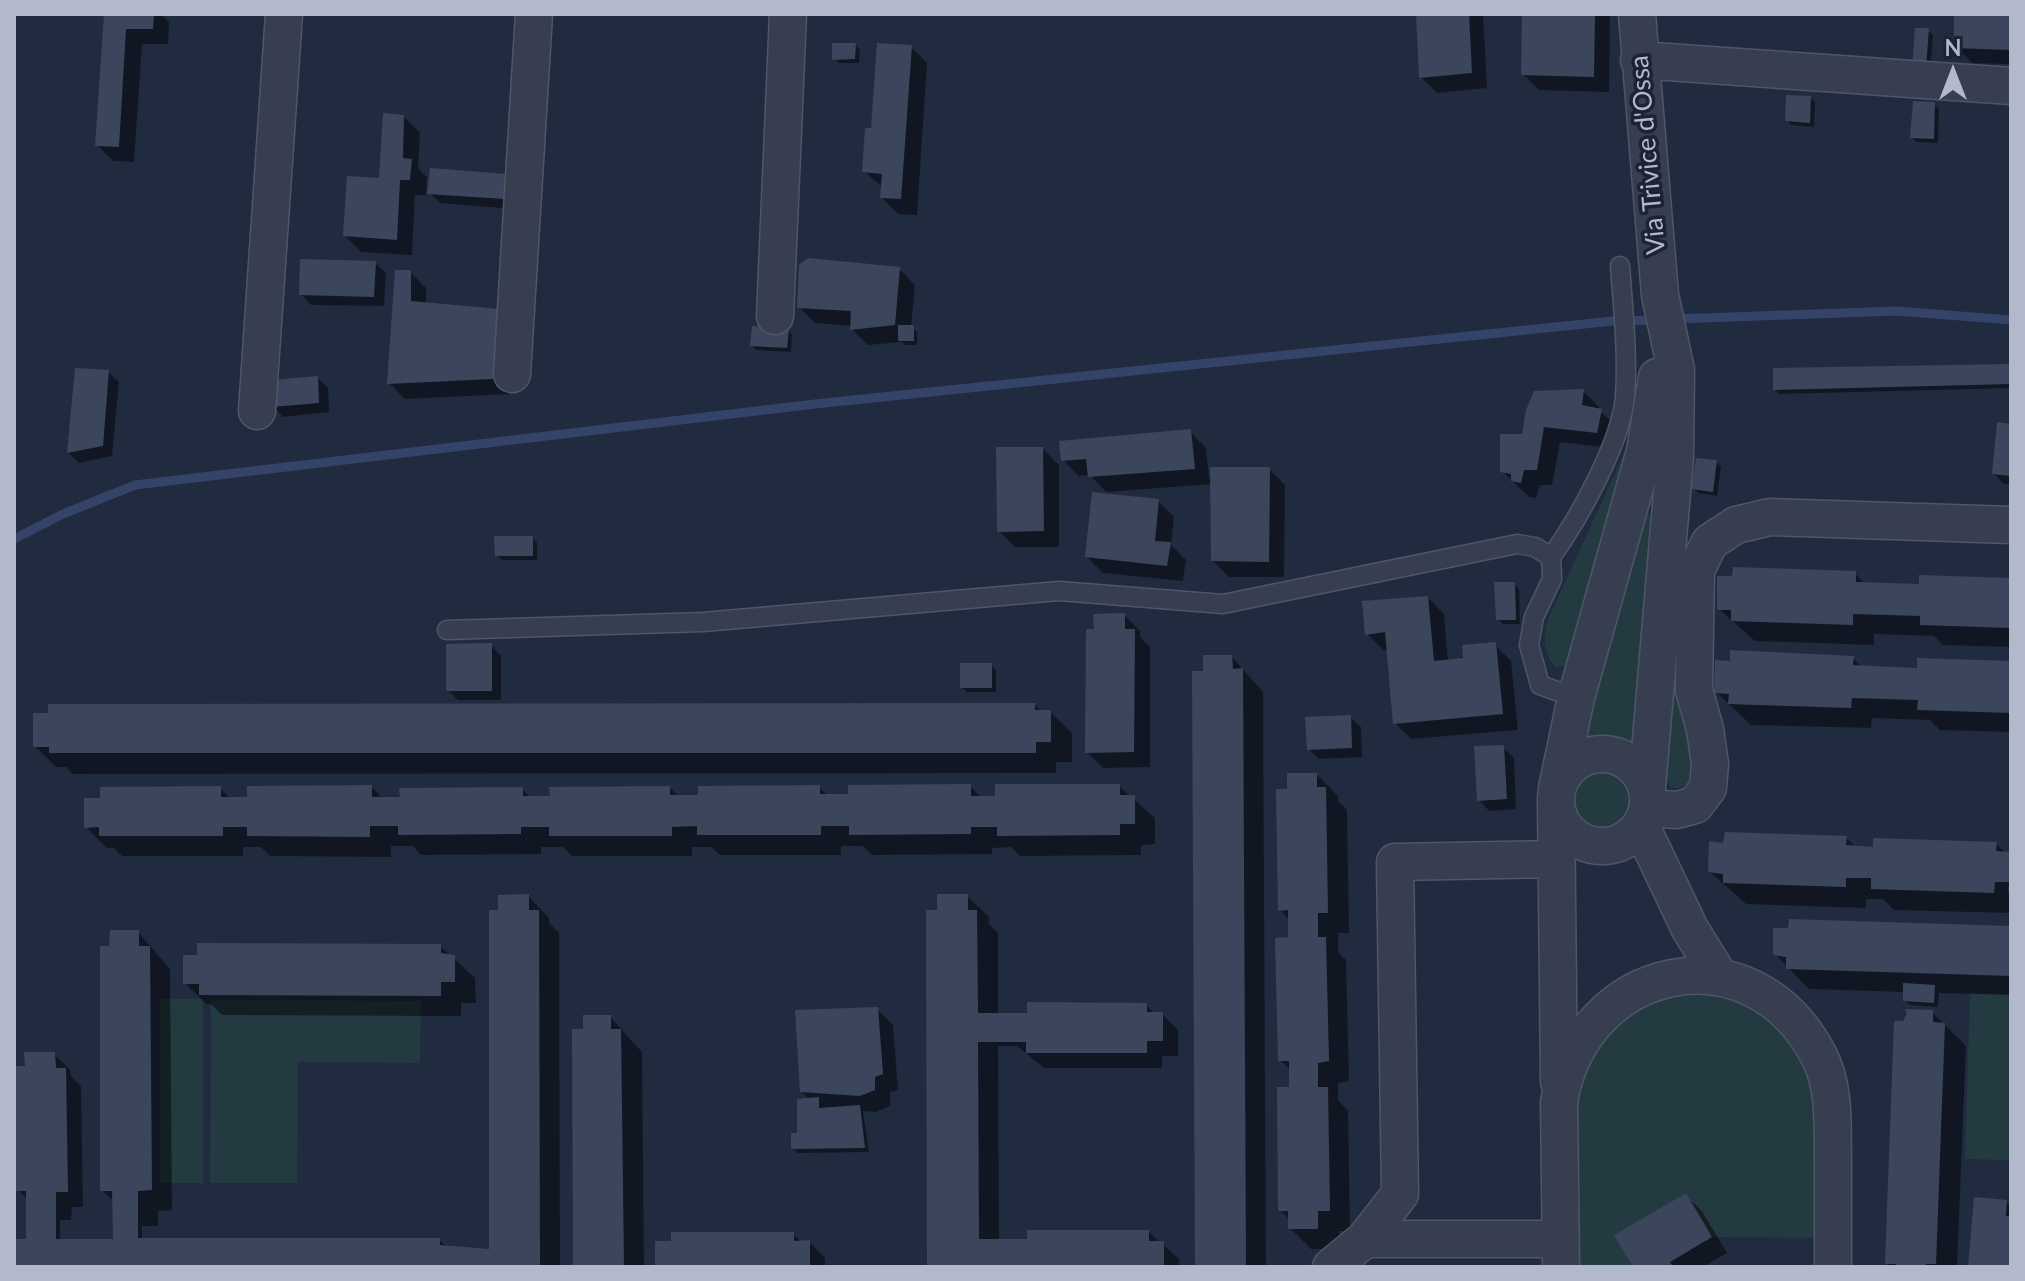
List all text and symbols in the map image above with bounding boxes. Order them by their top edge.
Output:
north arrow [1913,32,1993,112]
text: N [1945,34,1961,61]
street label: Via Trivice d'Ossa [1624,54,1672,256]

